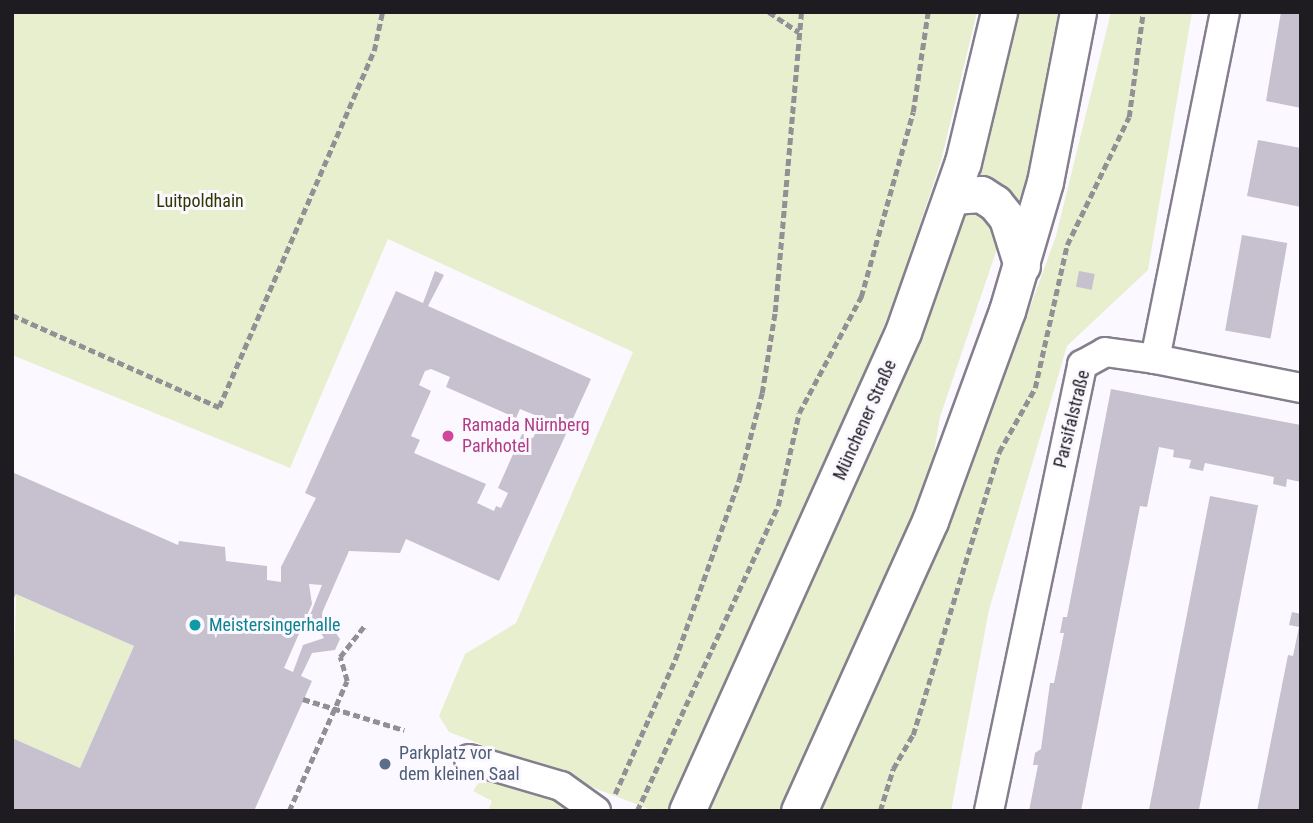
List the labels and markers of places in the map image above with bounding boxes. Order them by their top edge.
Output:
place label: Ramada Nürnberg Parkhotel [462,415,590,458]
marker: Ramada Nürnberg Parkhotel [440,428,456,444]
place label: Meistersingerhalle [209,614,340,636]
marker: Meistersingerhalle [187,617,203,633]
place label: Parkplatz vor dem kleinen Saal [399,743,520,786]
marker: Parkplatz vor dem kleinen Saal [377,756,393,772]

